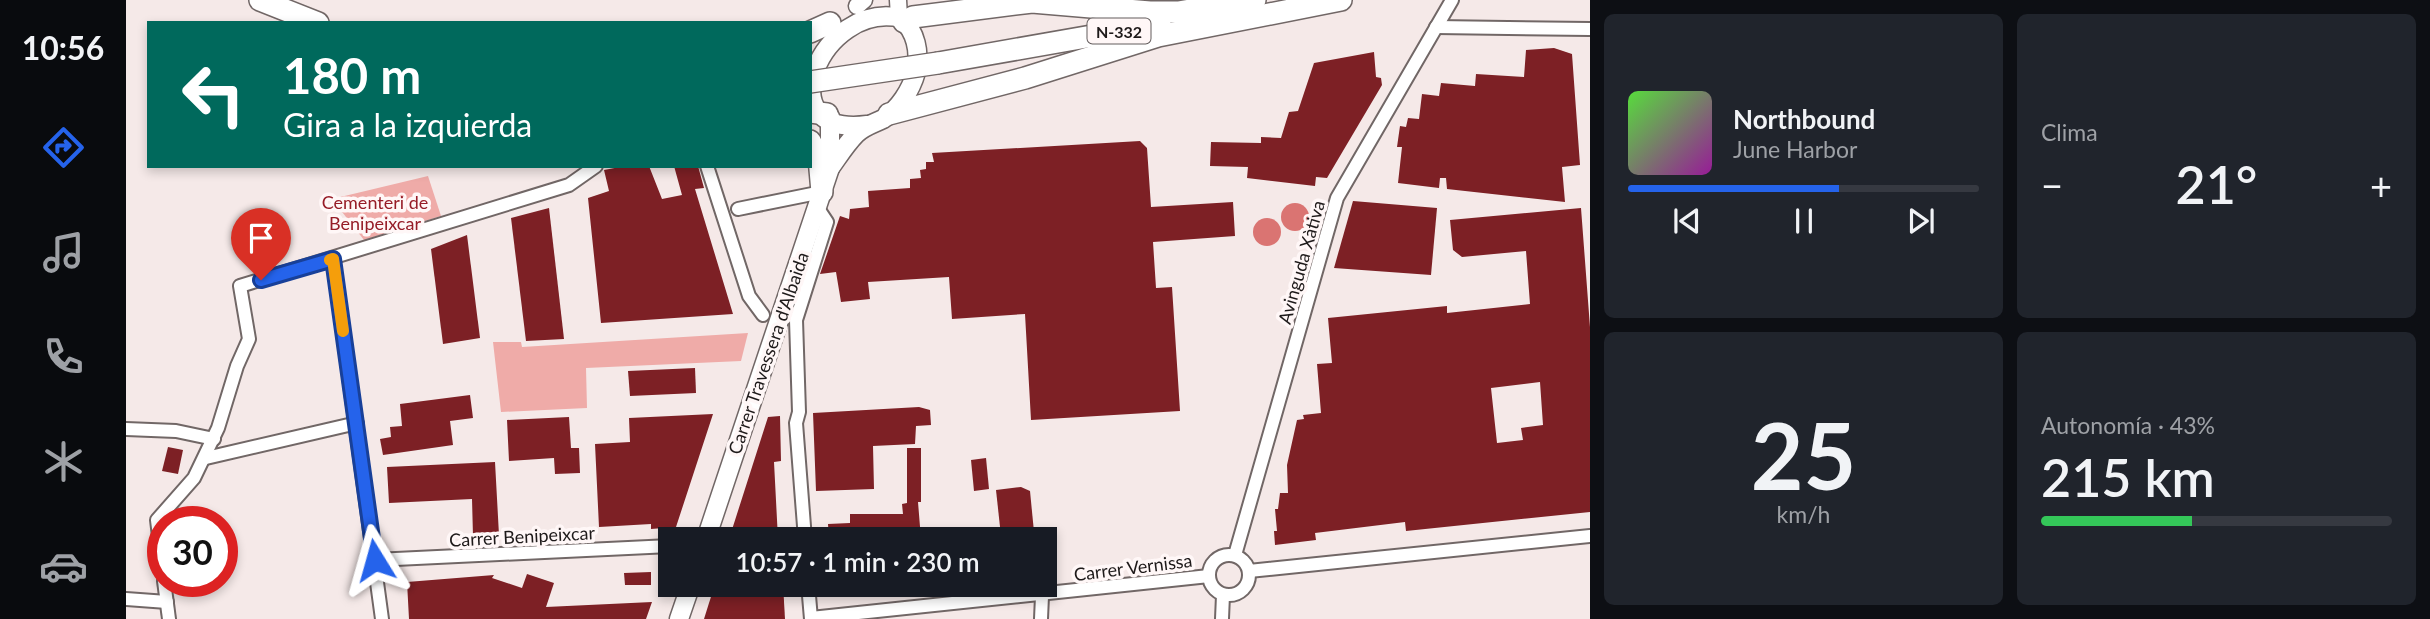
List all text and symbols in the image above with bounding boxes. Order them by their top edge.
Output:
road number: N-332 [1088,19,1150,44]
text: 10:56 [22,28,104,67]
text: 180 m [283,46,421,104]
icon: left [168,49,259,140]
text: Northbound [1733,103,1875,135]
text: Gira a la izquierda [283,105,532,144]
text: Clima [2041,118,2098,146]
icon: directions [39,123,88,172]
text: June Harbor [1733,135,1857,163]
text: 21° [2176,153,2257,215]
text: − [2041,162,2063,208]
text: + [2370,162,2392,208]
park label: Cementeri de Benipeixcar [322,191,428,234]
street label: Avinguda Xàtiva [1273,198,1329,326]
icon: previous [1668,202,1706,240]
icon: pause [1785,202,1823,240]
icon: next [1902,202,1940,240]
pin [231,208,291,280]
icon: arrive [242,219,280,257]
icon: music [39,228,88,277]
street label: Carrer Travessera d'Albaida [723,249,813,457]
icon: phone [39,332,88,381]
text: 25 [1751,400,1856,509]
text: Autonomía · 43% [2041,411,2215,439]
icon: climate [39,437,88,486]
text: 215 km [2041,446,2215,508]
text: km/h [1777,500,1830,528]
speed limit sign: 30 [147,506,238,597]
street label: Carrer Benipeixcar [449,521,596,551]
position arrow [338,523,412,597]
icon: car [39,542,88,591]
text: 10:57 · 1 min · 230 m [735,546,980,578]
street label: Carrer Vernissa [1073,549,1193,585]

